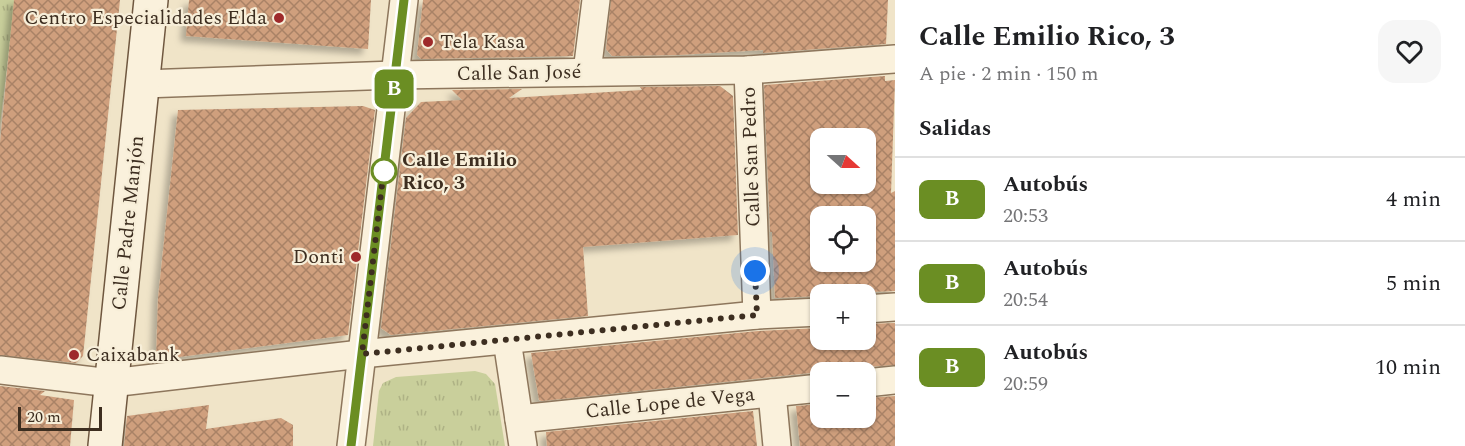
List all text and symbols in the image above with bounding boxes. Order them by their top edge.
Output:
place label: Centro Especialidades Elda [24,3,267,33]
marker: Centro Especialidades Elda [272,11,286,25]
text: Calle Emilio Rico, 3 [919,15,1175,58]
button: heart [1378,20,1441,83]
place label: Tela Kasa [440,27,525,57]
marker: Tela Kasa [421,35,435,49]
street label: Calle San José [456,57,582,89]
text: A pie · 2 min · 150 m [919,59,1098,89]
line badge: B [374,70,414,109]
text: B [387,73,401,105]
street label: Calle San Pedro [734,86,768,228]
text: Salidas [919,112,991,145]
north arrow [810,128,876,194]
map controls [810,128,876,428]
street label: Calle Padre Manjón [104,134,152,312]
place label: Calle Emilio Rico, 3 [402,145,517,198]
marker: Calle Emilio Rico, 3 [371,158,397,184]
text: Autobús [1003,168,1088,201]
text: B [945,183,959,215]
text: 4 min [1386,183,1441,216]
text: 20:53 [1003,201,1048,231]
button: locate [810,206,876,272]
place label: Donti [293,242,344,272]
marker: Donti [349,250,363,264]
text: Autobús [1003,252,1088,285]
your location [740,256,770,286]
text: B [945,267,959,299]
text: 5 min [1386,267,1441,300]
button: + [810,284,876,350]
text: 20:54 [1003,285,1048,315]
text: Autobús [1003,336,1088,369]
place label: Caixabank [86,340,180,370]
marker: Caixabank [67,348,81,362]
text: B [945,351,959,383]
text: 10 min [1375,351,1441,384]
button: − [810,362,876,428]
text: 20:59 [1003,369,1048,399]
street label: Calle Lope de Vega [584,379,756,427]
scale bar [18,404,102,432]
text: 20 m [27,405,61,429]

